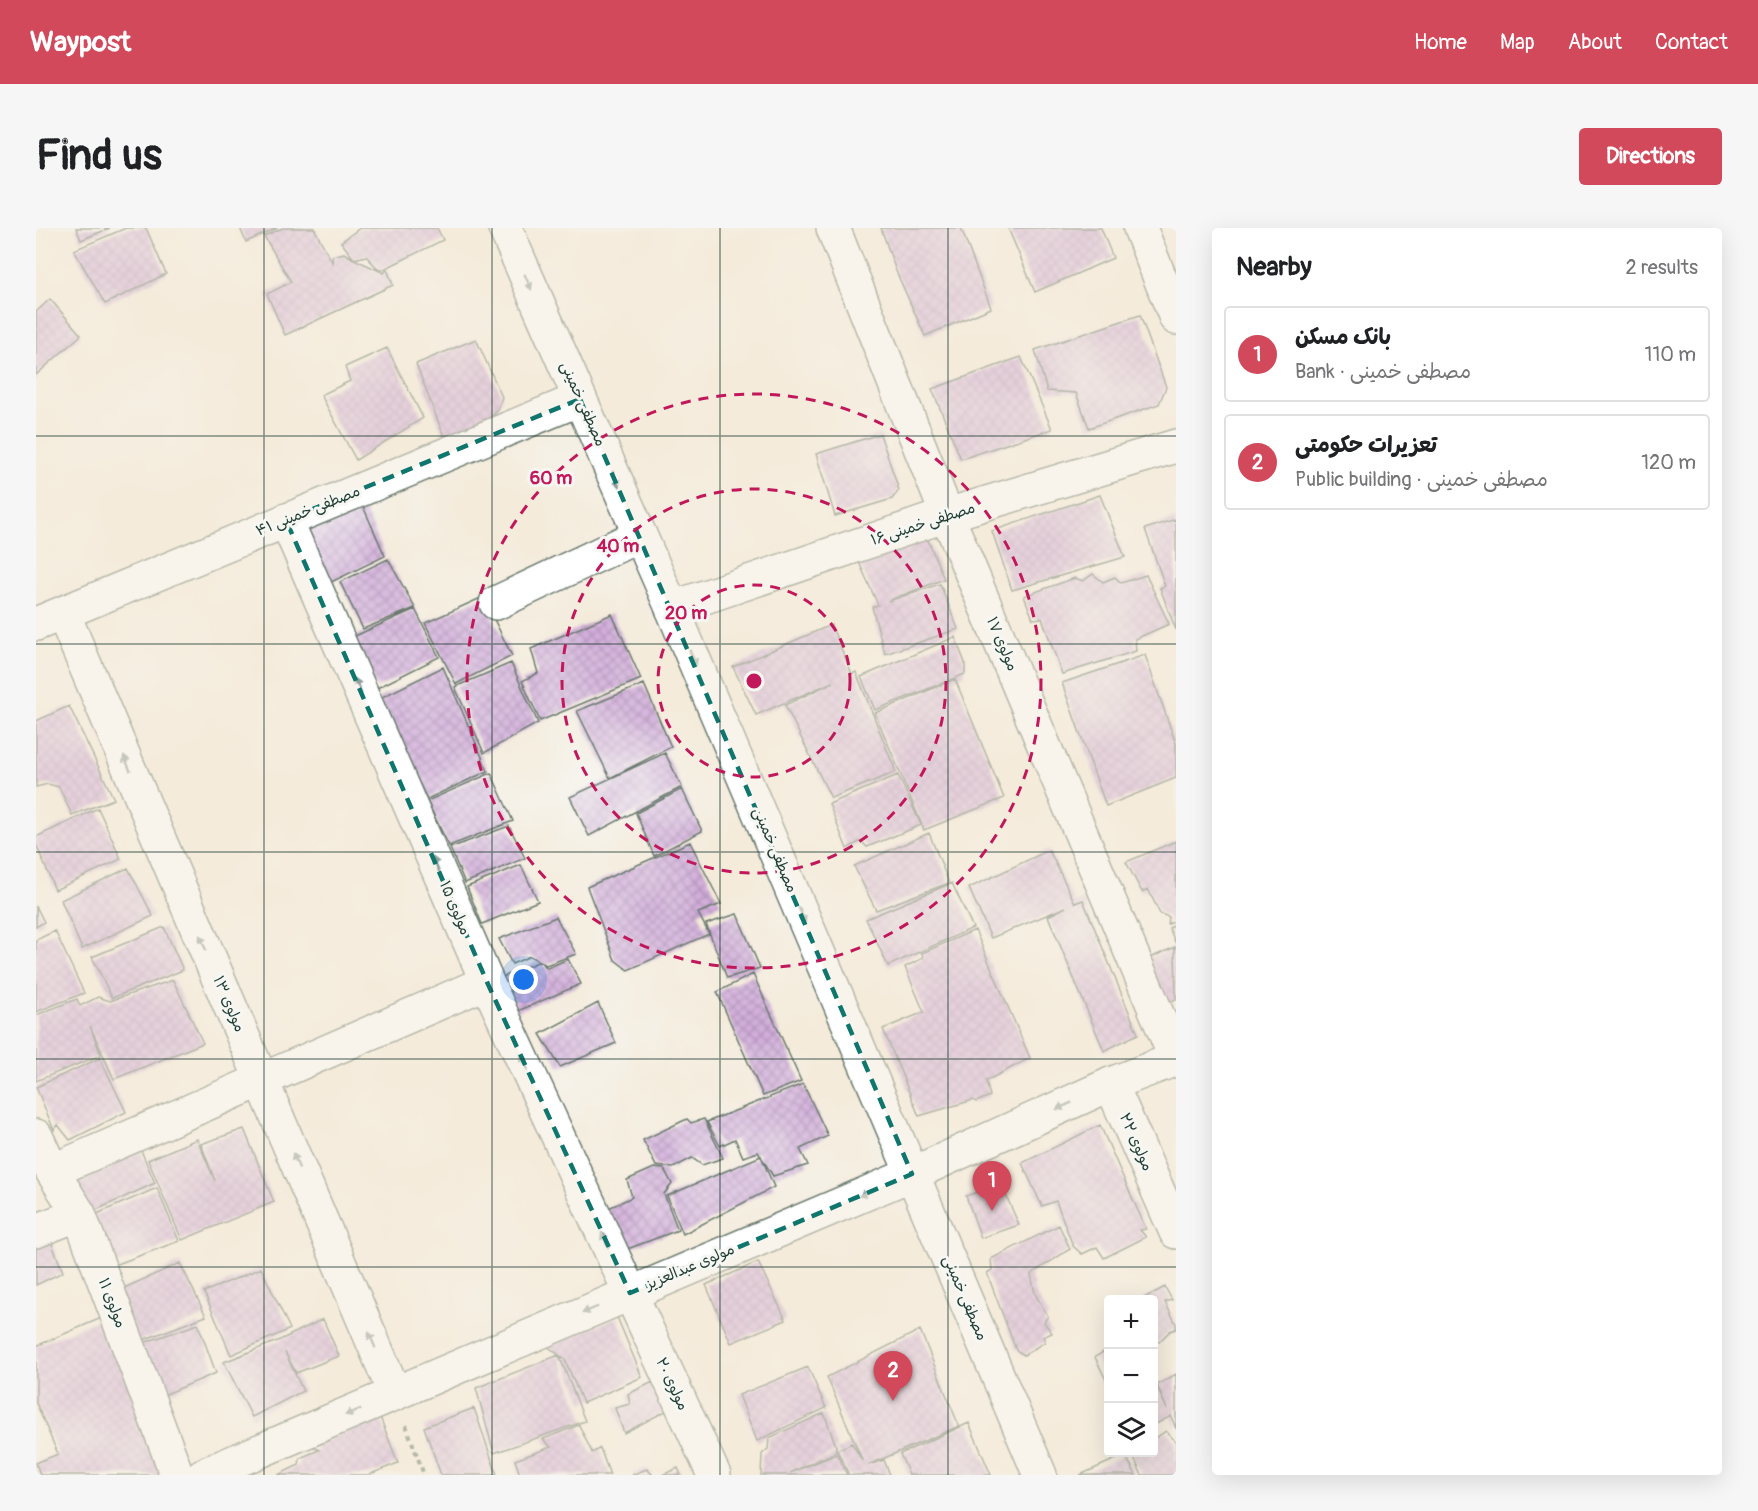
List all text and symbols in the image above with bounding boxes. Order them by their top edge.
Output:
text: Waypost [30,25,131,60]
text: Home [1414,29,1467,56]
text: Map [1500,29,1535,56]
text: About [1568,29,1622,56]
text: Contact [1655,29,1728,56]
button: Directions [1579,128,1722,185]
text: Find us [36,130,162,182]
text: Nearby [1236,251,1312,283]
text: 2 results [1626,255,1698,280]
one-way arrow [524,273,533,290]
text: بانک مسکن [1295,323,1391,351]
text: 1 [1254,342,1261,367]
text: 110 m [1645,342,1696,367]
street label: مصطفی خمینی [556,359,610,449]
text: Bank · مصطفی خمینی [1295,359,1471,384]
text: تعزیرات حکومتی [1295,431,1437,459]
text: 2 [1252,450,1263,475]
text: 120 m [1641,450,1696,475]
text: 60 m [530,467,572,490]
text: Public building · مصطفی خمینی [1295,467,1548,492]
one-way arrow [612,470,621,488]
street label: مصطفی خمینی ۴۱ [253,481,363,541]
street label: مصطفی خمینی ۱۶ [868,498,978,550]
text: 40 m [597,535,639,558]
text: 20 m [665,602,707,625]
street label: مولوی ۱۷ [982,614,1022,674]
one-way arrow [689,649,698,667]
centre of rings [744,671,764,691]
one-way arrow [353,677,363,695]
one-way arrow [122,754,132,772]
street label: مصطفی خمینی [748,804,802,896]
one-way arrow [431,856,441,874]
street label: مولوی ۱۵ [435,878,475,938]
one-way arrow [797,906,807,924]
one-way arrow [198,933,208,951]
your location [509,965,538,994]
street label: مولوی ۱۳ [209,973,249,1035]
one-way arrow [519,1054,528,1071]
one-way arrow [1055,1101,1073,1111]
street label: مولوی ۲۲ [1115,1110,1157,1174]
one-way arrow [291,1152,300,1170]
pin: 1 [972,1162,1012,1211]
one-way arrow [857,1188,875,1198]
one-way arrow [601,1231,610,1248]
street label: مولوی عبدالعزیز [641,1240,737,1295]
street label: مصطفی خمینی [938,1252,992,1344]
street label: مولوی ۱۱ [94,1275,130,1331]
map controls [1104,1295,1158,1457]
button: + [1104,1295,1158,1349]
one-way arrow [581,1305,599,1315]
one-way arrow [367,1331,377,1349]
button: − [1104,1349,1158,1403]
pin: 2 [874,1352,912,1401]
street label: مولوی ۲۰ [651,1354,693,1414]
button: layers [1104,1403,1158,1457]
one-way arrow [344,1407,362,1417]

